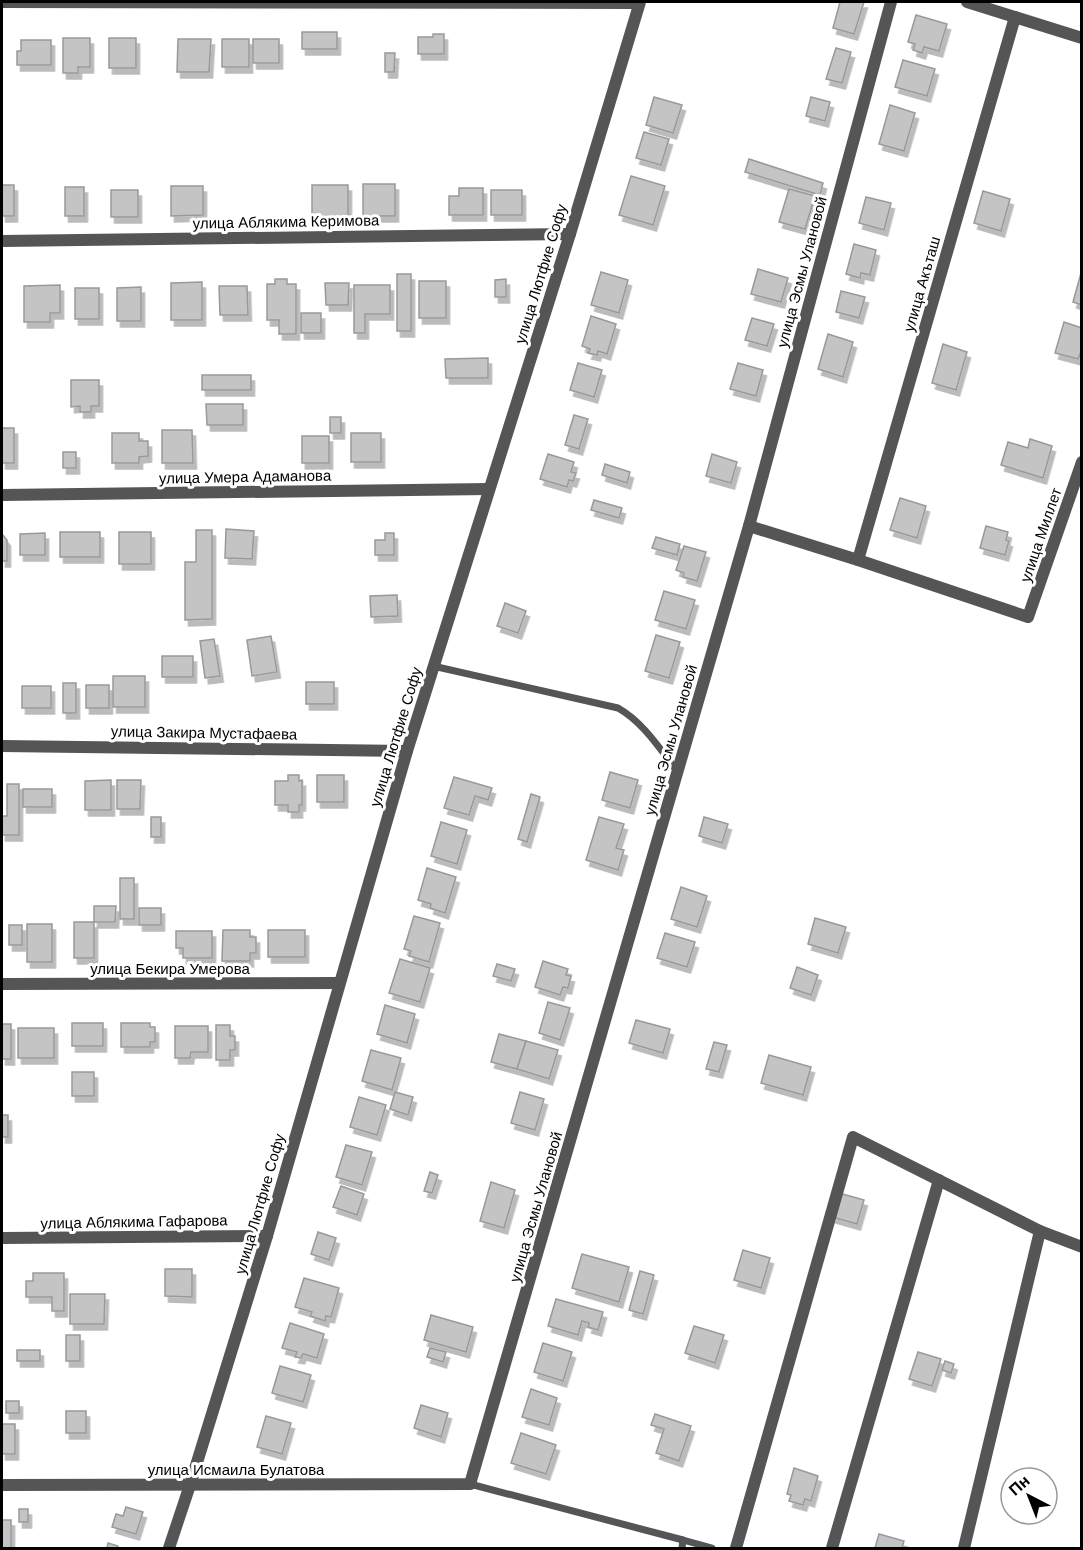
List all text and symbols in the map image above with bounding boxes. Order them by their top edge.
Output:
street label: улица Эсмы Улановой [773,194,830,349]
street label: улица Лютфие Софу [511,202,570,346]
street label: улица Аблякима Керимова [193,211,380,232]
street label: улица Акъташ [900,234,943,334]
street label: улица Умера Адаманова [159,466,332,487]
street label: улица Миллет [1016,485,1065,584]
street label: улица Эсмы Улановой [641,663,700,817]
street label: улица Лютфие Софу [366,665,425,809]
street label: улица Закира Мустафаева [111,722,298,743]
street label: улица Бекира Умерова [90,960,251,977]
street label: улица Эсмы Улановой [506,1130,565,1284]
street label: улица Лютфие Софу [231,1131,288,1276]
street label: улица Аблякима Гафарова [40,1211,228,1232]
street label: улица Исмаила Булатова [148,1461,325,1478]
north arrow [999,1466,1059,1526]
text: Пн [1006,1472,1033,1499]

